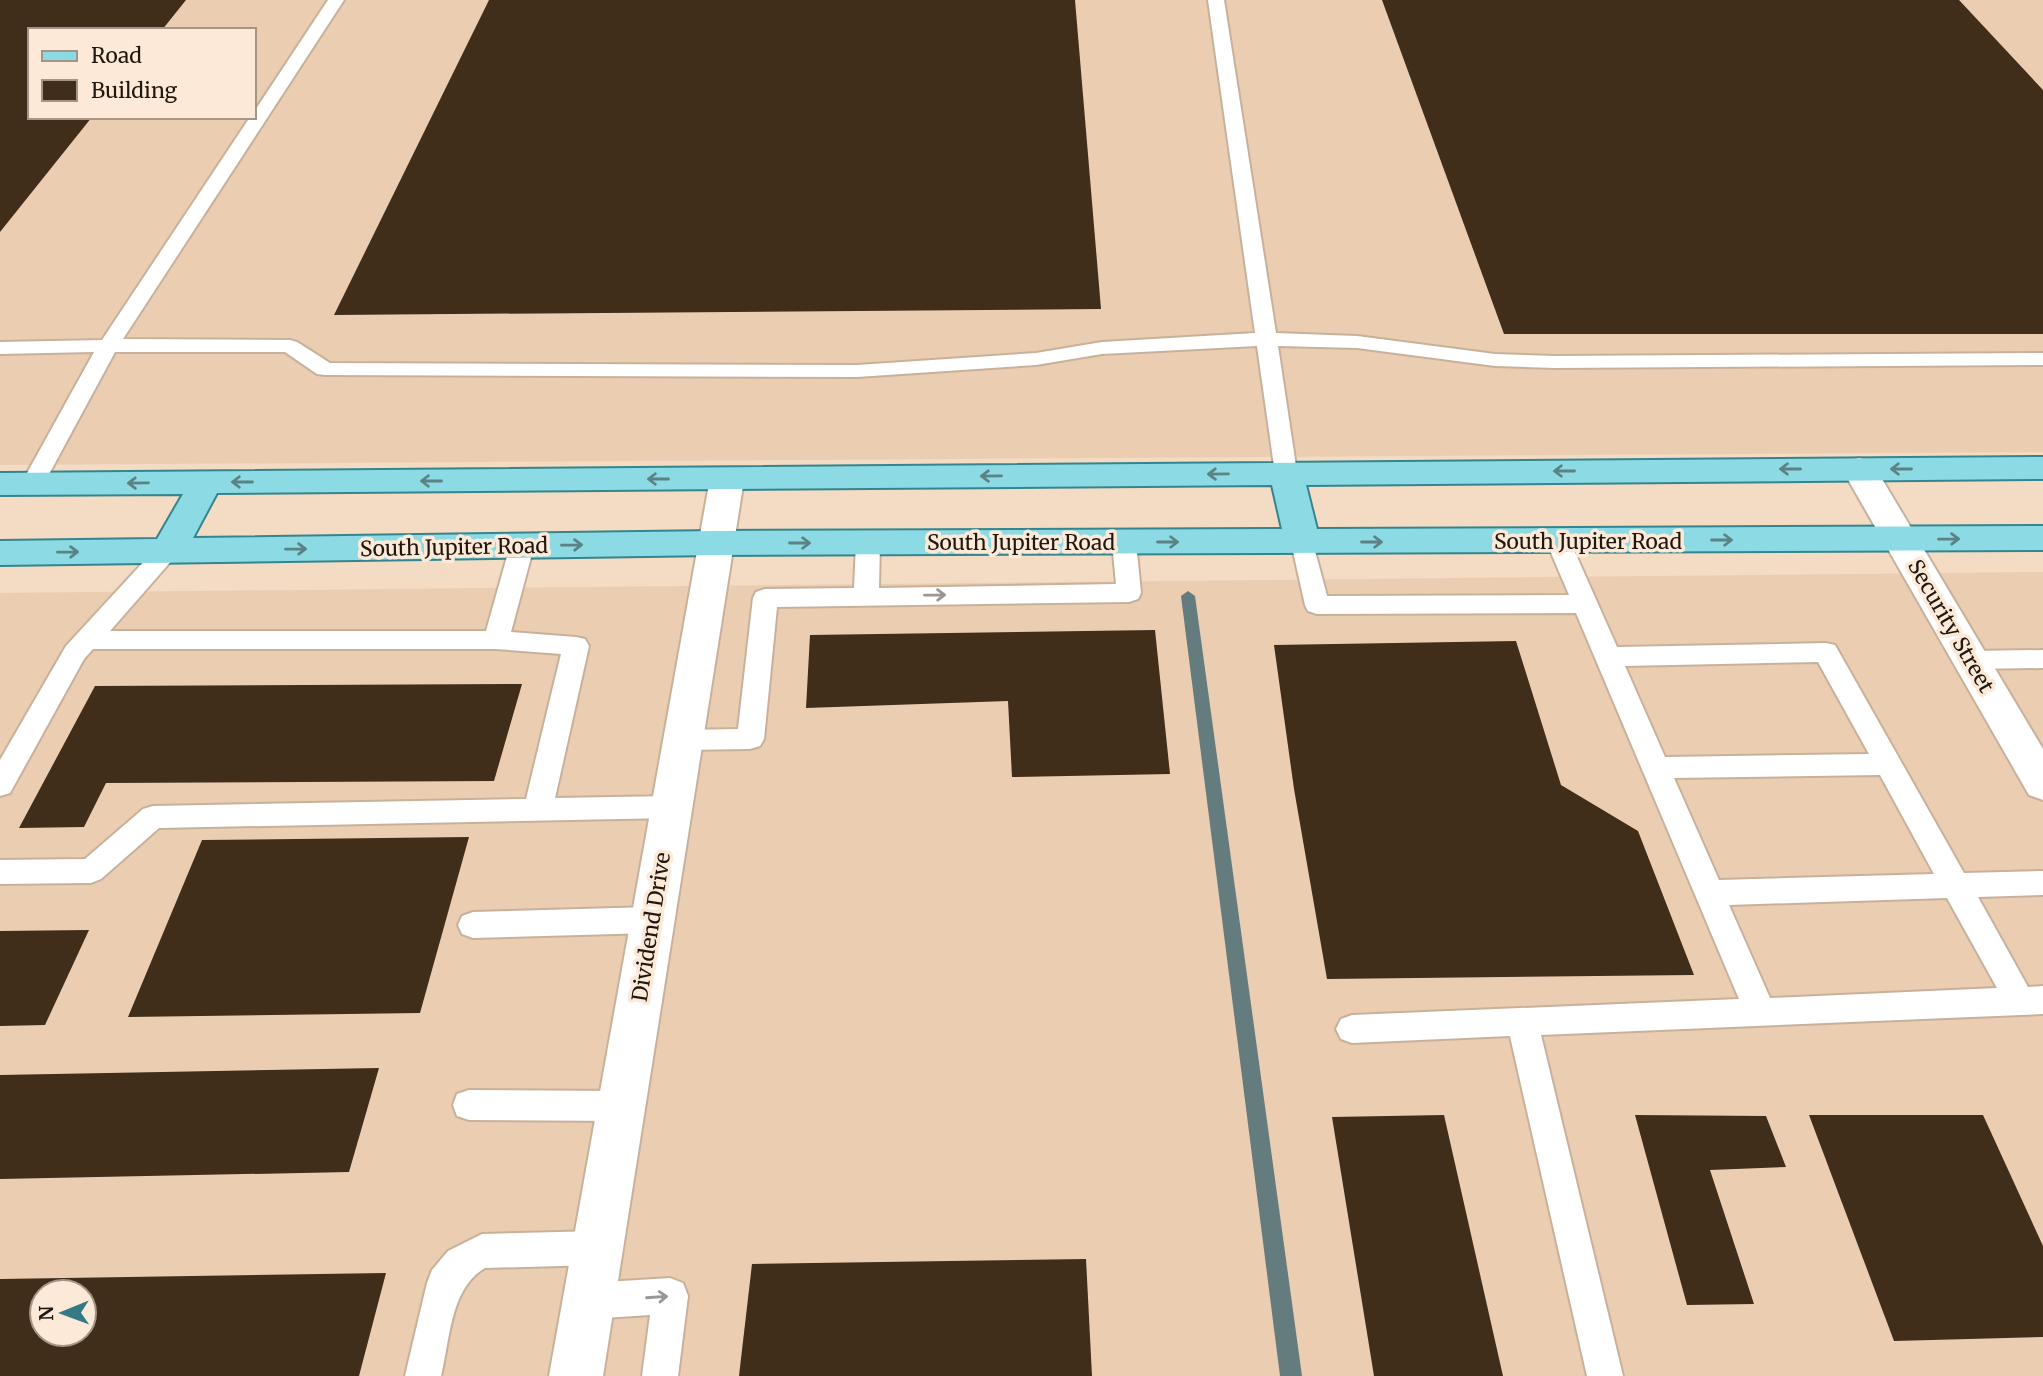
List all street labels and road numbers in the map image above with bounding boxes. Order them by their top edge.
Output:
street label: South Jupiter Road [1494,528,1682,555]
street label: South Jupiter Road [927,529,1115,556]
street label: South Jupiter Road [360,532,549,562]
street label: Security Street [1902,555,2000,697]
street label: Dividend Drive [626,850,676,1004]

